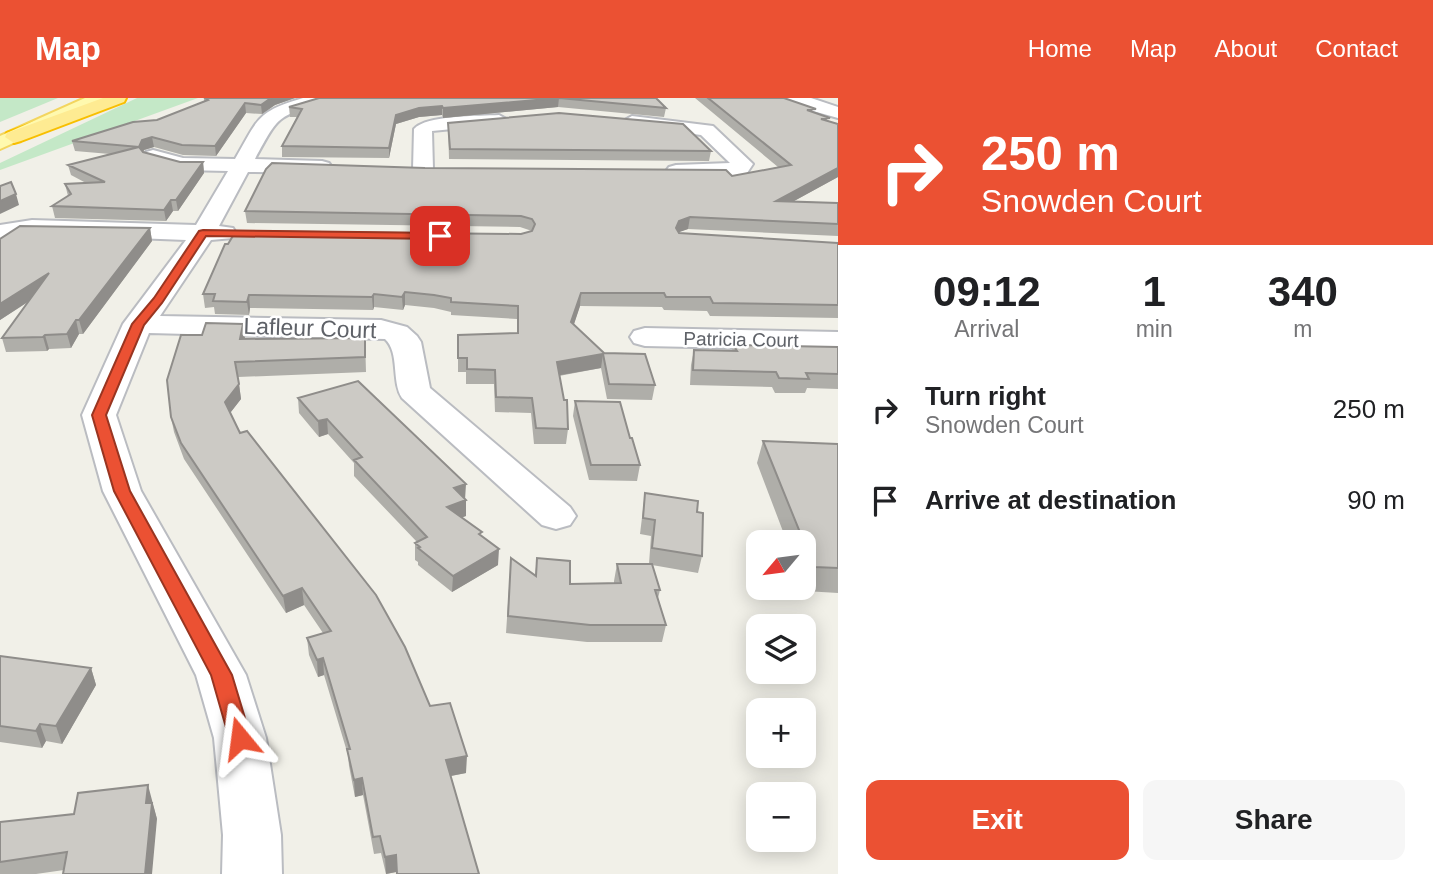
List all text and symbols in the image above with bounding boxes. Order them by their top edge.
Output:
text: Map [35,30,101,67]
text: Home [1028,35,1092,62]
text: Map [1130,35,1177,62]
text: About [1215,35,1277,62]
text: Contact [1315,35,1398,62]
icon: right [866,126,957,217]
text: 250 m [981,126,1120,180]
text: Snowden Court [981,183,1202,219]
pin [410,206,470,266]
icon: arrive [421,217,459,255]
text: 09:12 [933,268,1041,315]
text: 1 [1142,268,1166,315]
text: 340 [1268,268,1338,315]
street label: Lafleur Court [243,313,377,343]
text: Arrival [954,316,1019,342]
text: min [1136,316,1173,342]
text: m [1293,316,1312,342]
street label: Patricia Court [683,328,799,351]
text: Turn right [925,381,1046,411]
icon: right [866,391,904,429]
text: 250 m [1333,394,1405,424]
text: Snowden Court [925,412,1084,438]
icon: arrive [866,482,904,520]
text: Arrive at destination [925,485,1176,515]
text: 90 m [1347,485,1405,515]
north arrow [746,530,816,600]
map controls [746,530,816,852]
button: layers [746,614,816,684]
button: + [746,698,816,768]
position arrow [203,701,277,775]
button: Exit [866,780,1129,860]
button: Share [1143,780,1405,860]
button: − [746,782,816,852]

